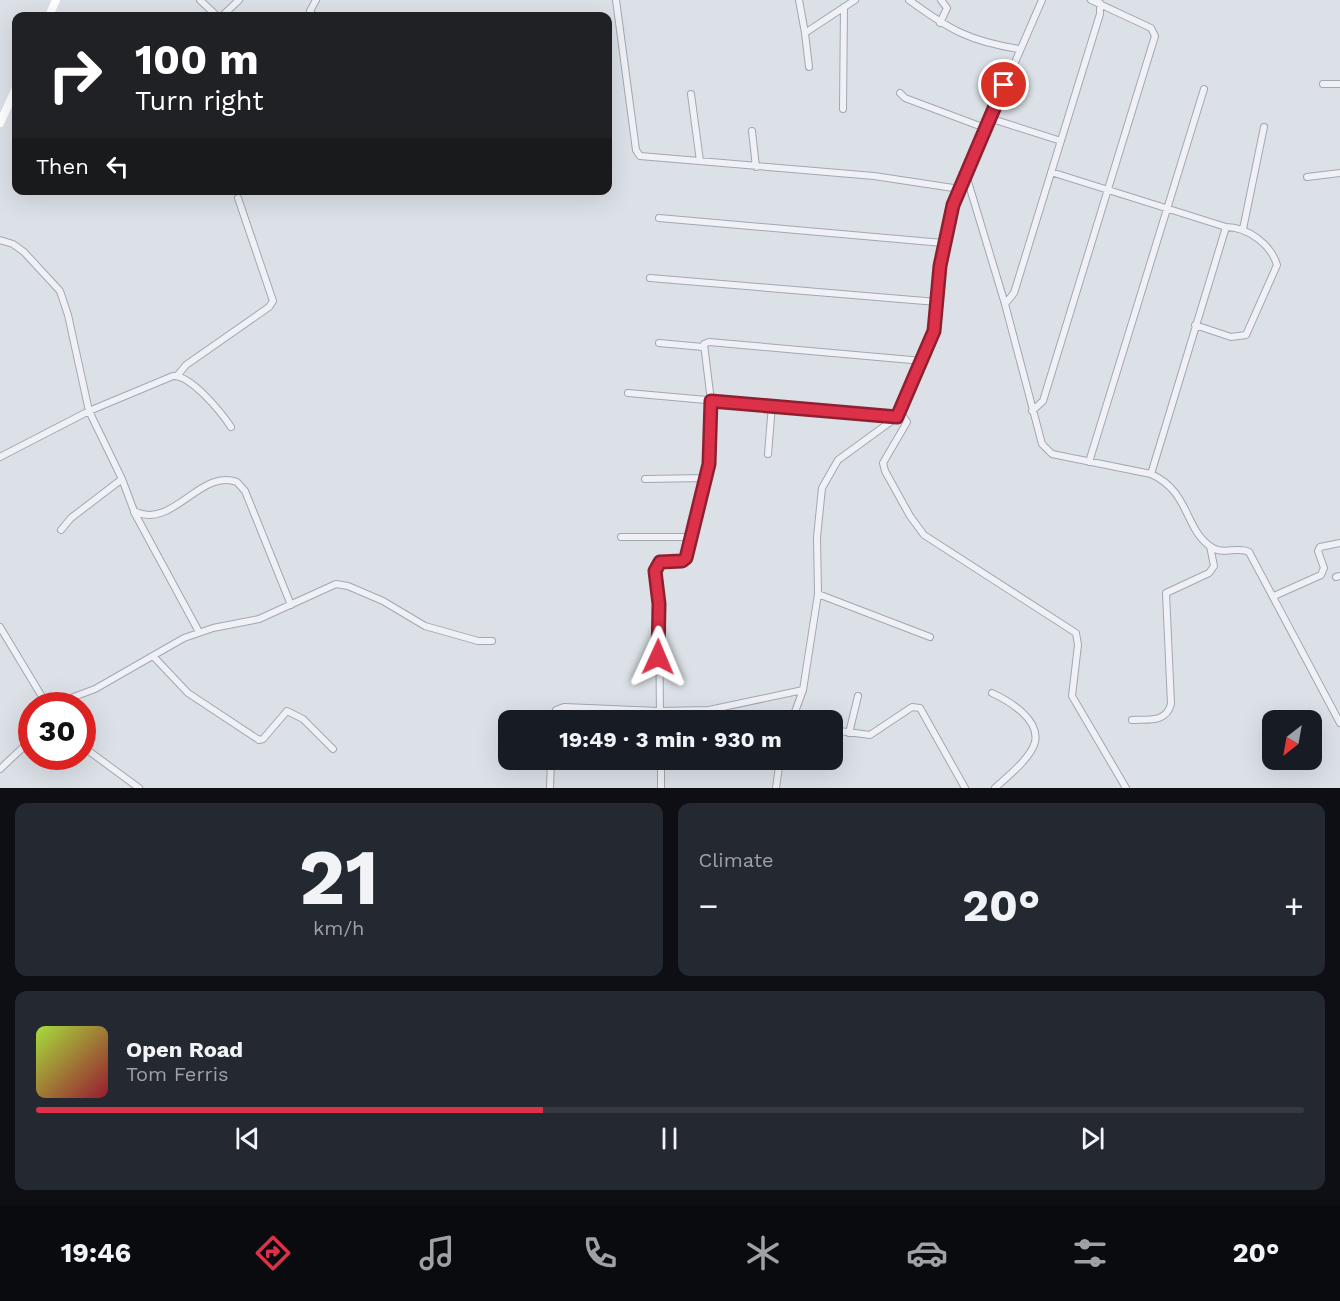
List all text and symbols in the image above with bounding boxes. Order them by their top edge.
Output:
text: 100 m [135,35,259,84]
icon: right [36,36,114,114]
pin [978,59,1029,110]
icon: arrive [987,68,1020,101]
text: Turn right [135,85,264,117]
icon: left [101,150,134,183]
text: Then [36,154,89,179]
position arrow [626,625,690,689]
speed limit sign: 30 [18,692,96,770]
north arrow [1262,710,1322,770]
map controls [1262,710,1322,770]
text: 19:49 · 3 min · 930 m [559,727,782,752]
text: 21 [299,831,379,923]
text: Climate [699,848,774,872]
text: 20° [962,879,1040,932]
text: − [699,886,718,925]
text: + [1284,886,1304,925]
text: km/h [313,916,365,940]
text: Open Road [126,1037,243,1062]
text: Tom Ferris [126,1062,229,1086]
icon: previous [231,1122,264,1155]
icon: pause [653,1122,686,1155]
icon: next [1076,1122,1109,1155]
icon: directions [252,1232,294,1274]
icon: music [416,1232,458,1274]
icon: phone [579,1232,621,1274]
icon: climate [742,1232,784,1274]
icon: car [906,1232,948,1274]
icon: filters [1069,1232,1111,1274]
text: 19:46 [61,1237,131,1269]
text: 20° [1232,1237,1279,1269]

